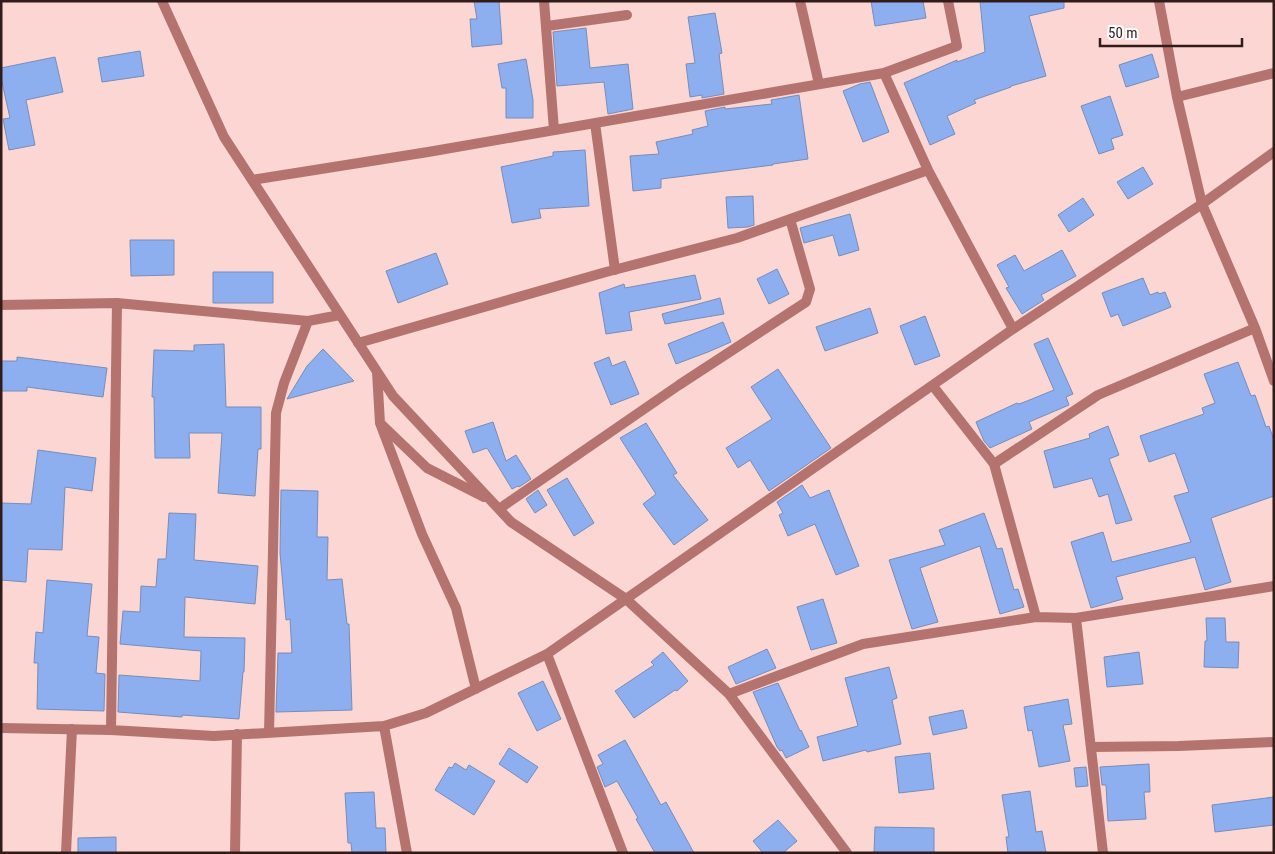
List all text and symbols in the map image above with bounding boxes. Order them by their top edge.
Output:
scale bar [1100,15,1242,47]
text: 50 m [1108,24,1138,42]

